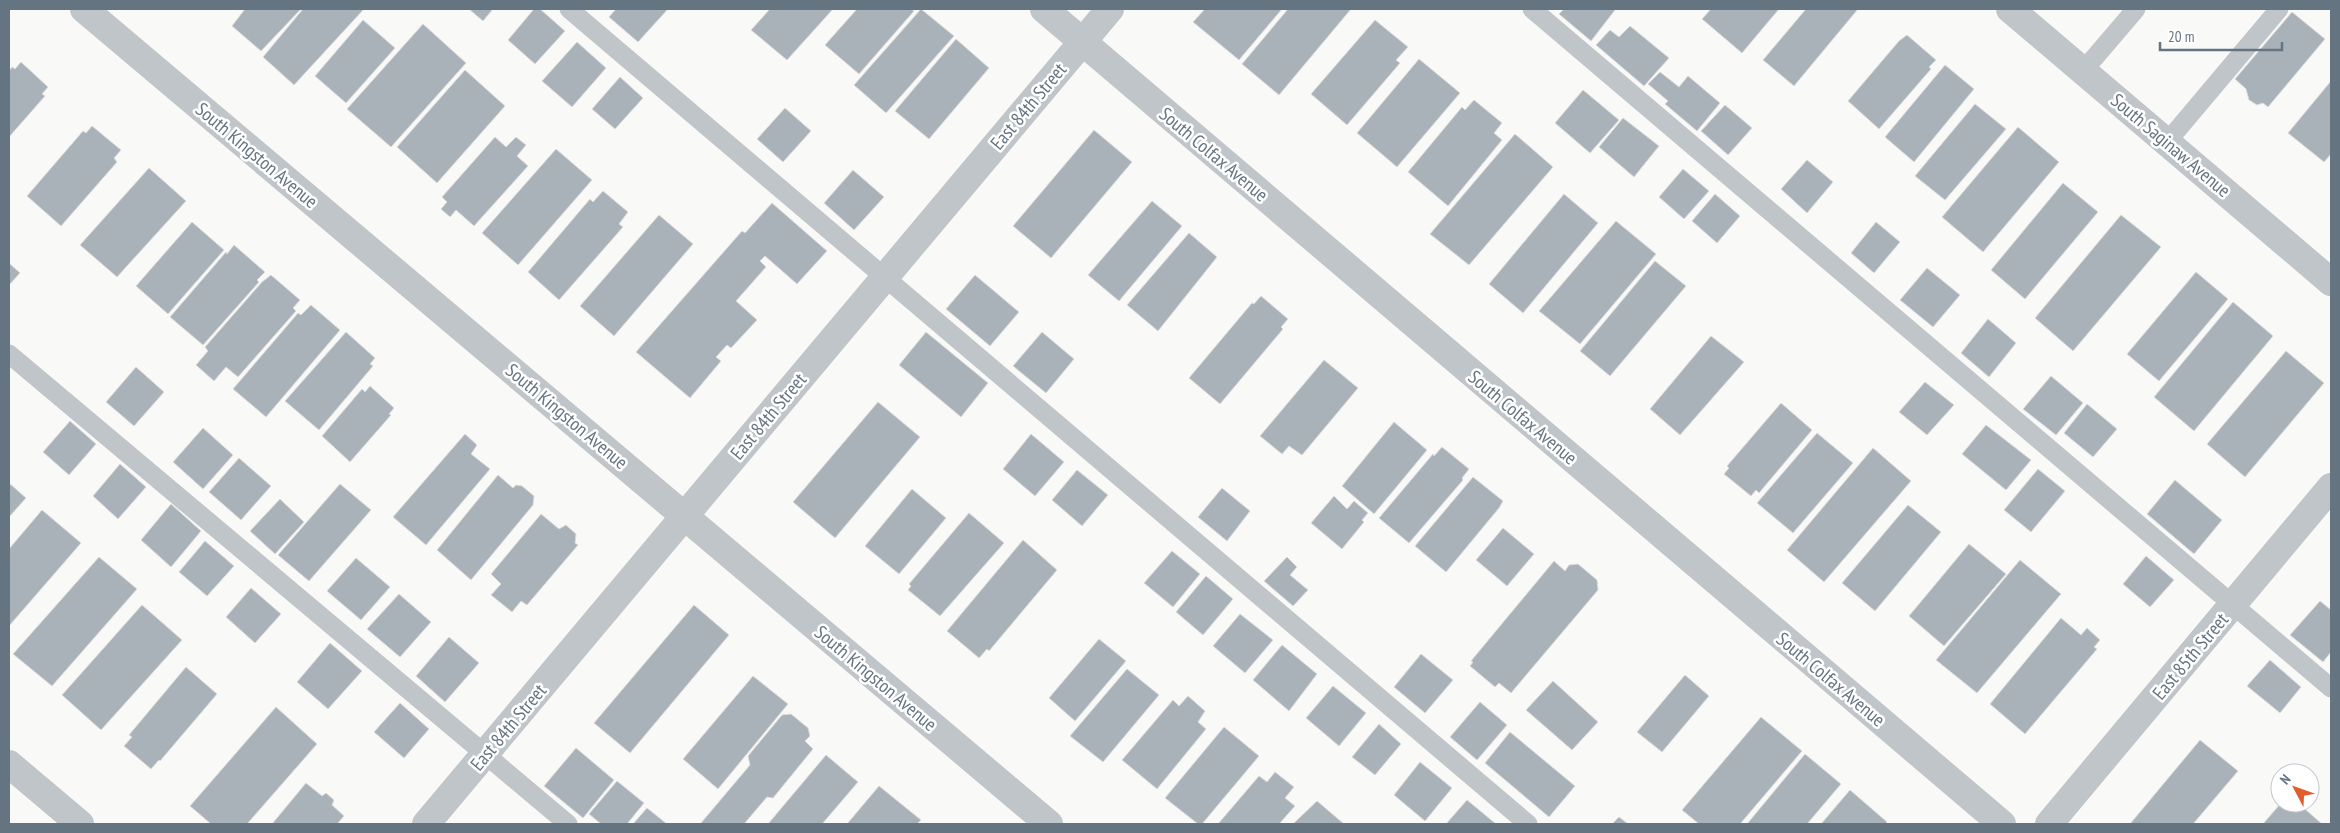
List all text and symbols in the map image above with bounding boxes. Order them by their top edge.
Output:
scale bar [2160,20,2282,52]
text: 20 m [2168,27,2194,46]
street label: East 84th Street [985,57,1072,154]
street label: South Saginaw Avenue [2106,88,2236,202]
street label: South Kingston Avenue [191,97,323,213]
street label: South Colfax Avenue [1155,102,1273,206]
street label: South Kingston Avenue [501,358,633,474]
street label: South Colfax Avenue [1464,365,1582,469]
street label: East 84th Street [725,367,812,464]
street label: East 85th Street [2147,607,2234,704]
street label: South Kingston Avenue [810,620,942,736]
street label: South Colfax Avenue [1772,627,1890,731]
street label: East 84th Street [465,678,552,775]
north arrow [2270,763,2320,813]
text: N [2276,771,2294,788]

